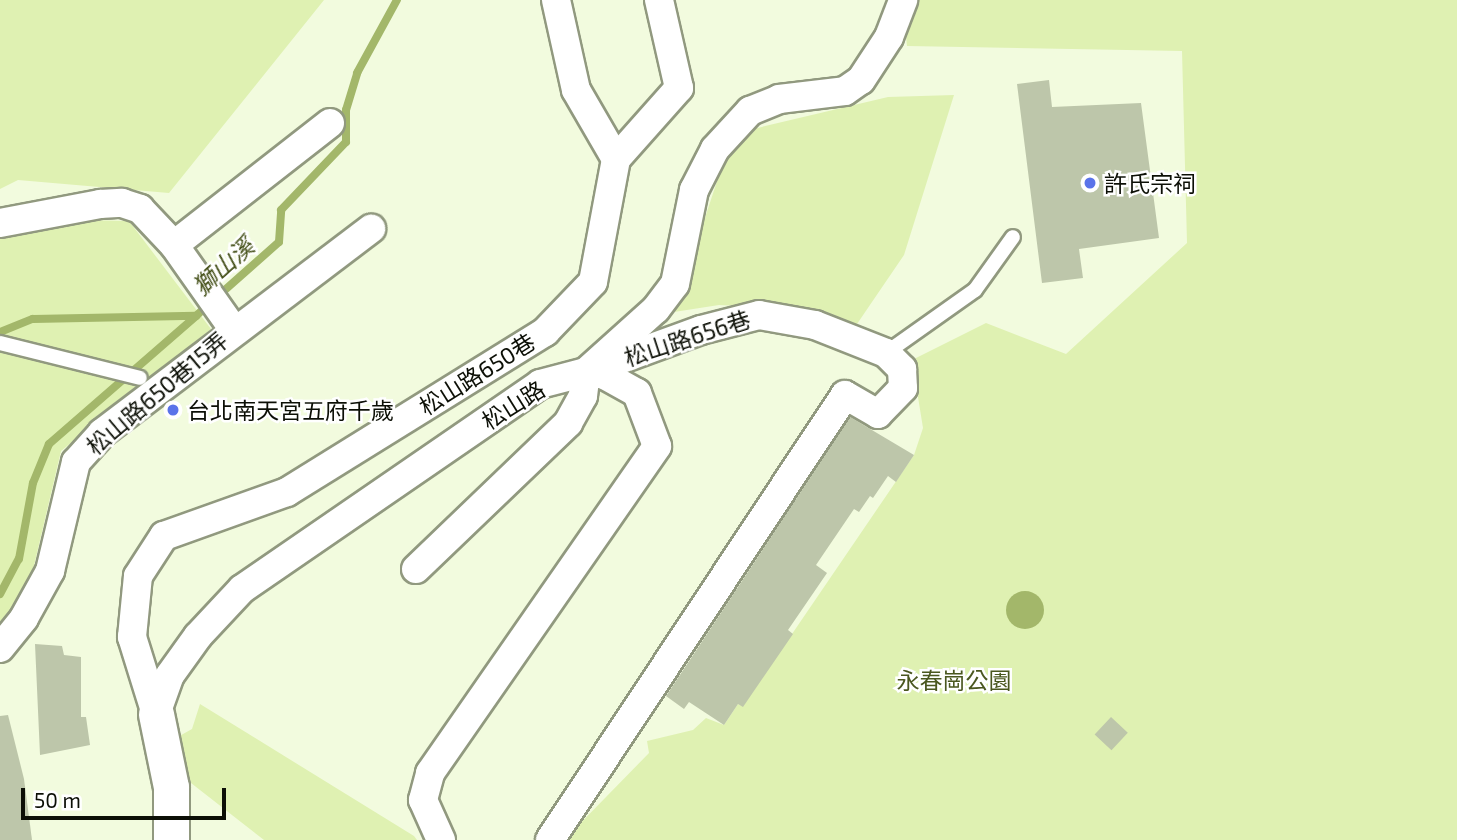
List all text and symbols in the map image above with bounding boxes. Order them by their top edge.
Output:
place label: 許氏宗祠 [1104,169,1196,197]
marker: 許氏宗祠 [1082,175,1098,191]
water label: 獅山溪 [187,231,259,301]
street label: 松山路656巷 [621,305,753,371]
street label: 松山路650巷15弄 [81,326,233,460]
street label: 松山路650巷 [414,327,540,421]
street label: 松山路 [476,375,550,435]
place label: 台北南天宮五府千歲 [187,396,394,424]
marker: 台北南天宮五府千歲 [165,402,181,418]
park label: 永春崗公園 [897,666,1011,694]
scale bar [24,774,229,818]
text: 50 m [34,787,81,812]

